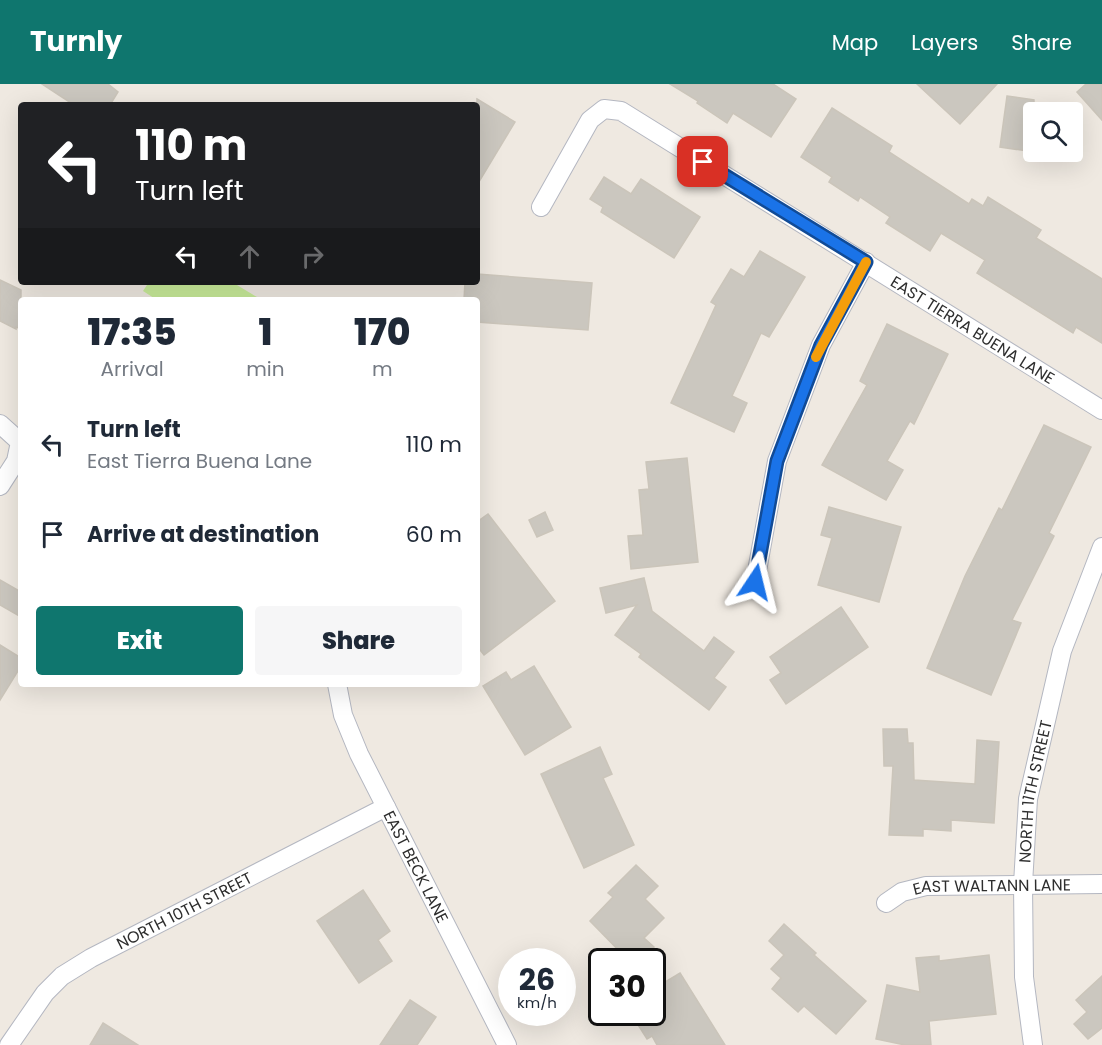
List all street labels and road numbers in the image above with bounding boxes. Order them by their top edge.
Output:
street label: EAST TIERRA BUENA LANE [886,270,1059,390]
street label: NORTH 11TH STREET [1013,718,1058,864]
street label: EAST BECK LANE [378,807,454,927]
street label: NORTH 10TH STREET [112,866,256,955]
street label: EAST WALTANN LANE [911,873,1071,901]

